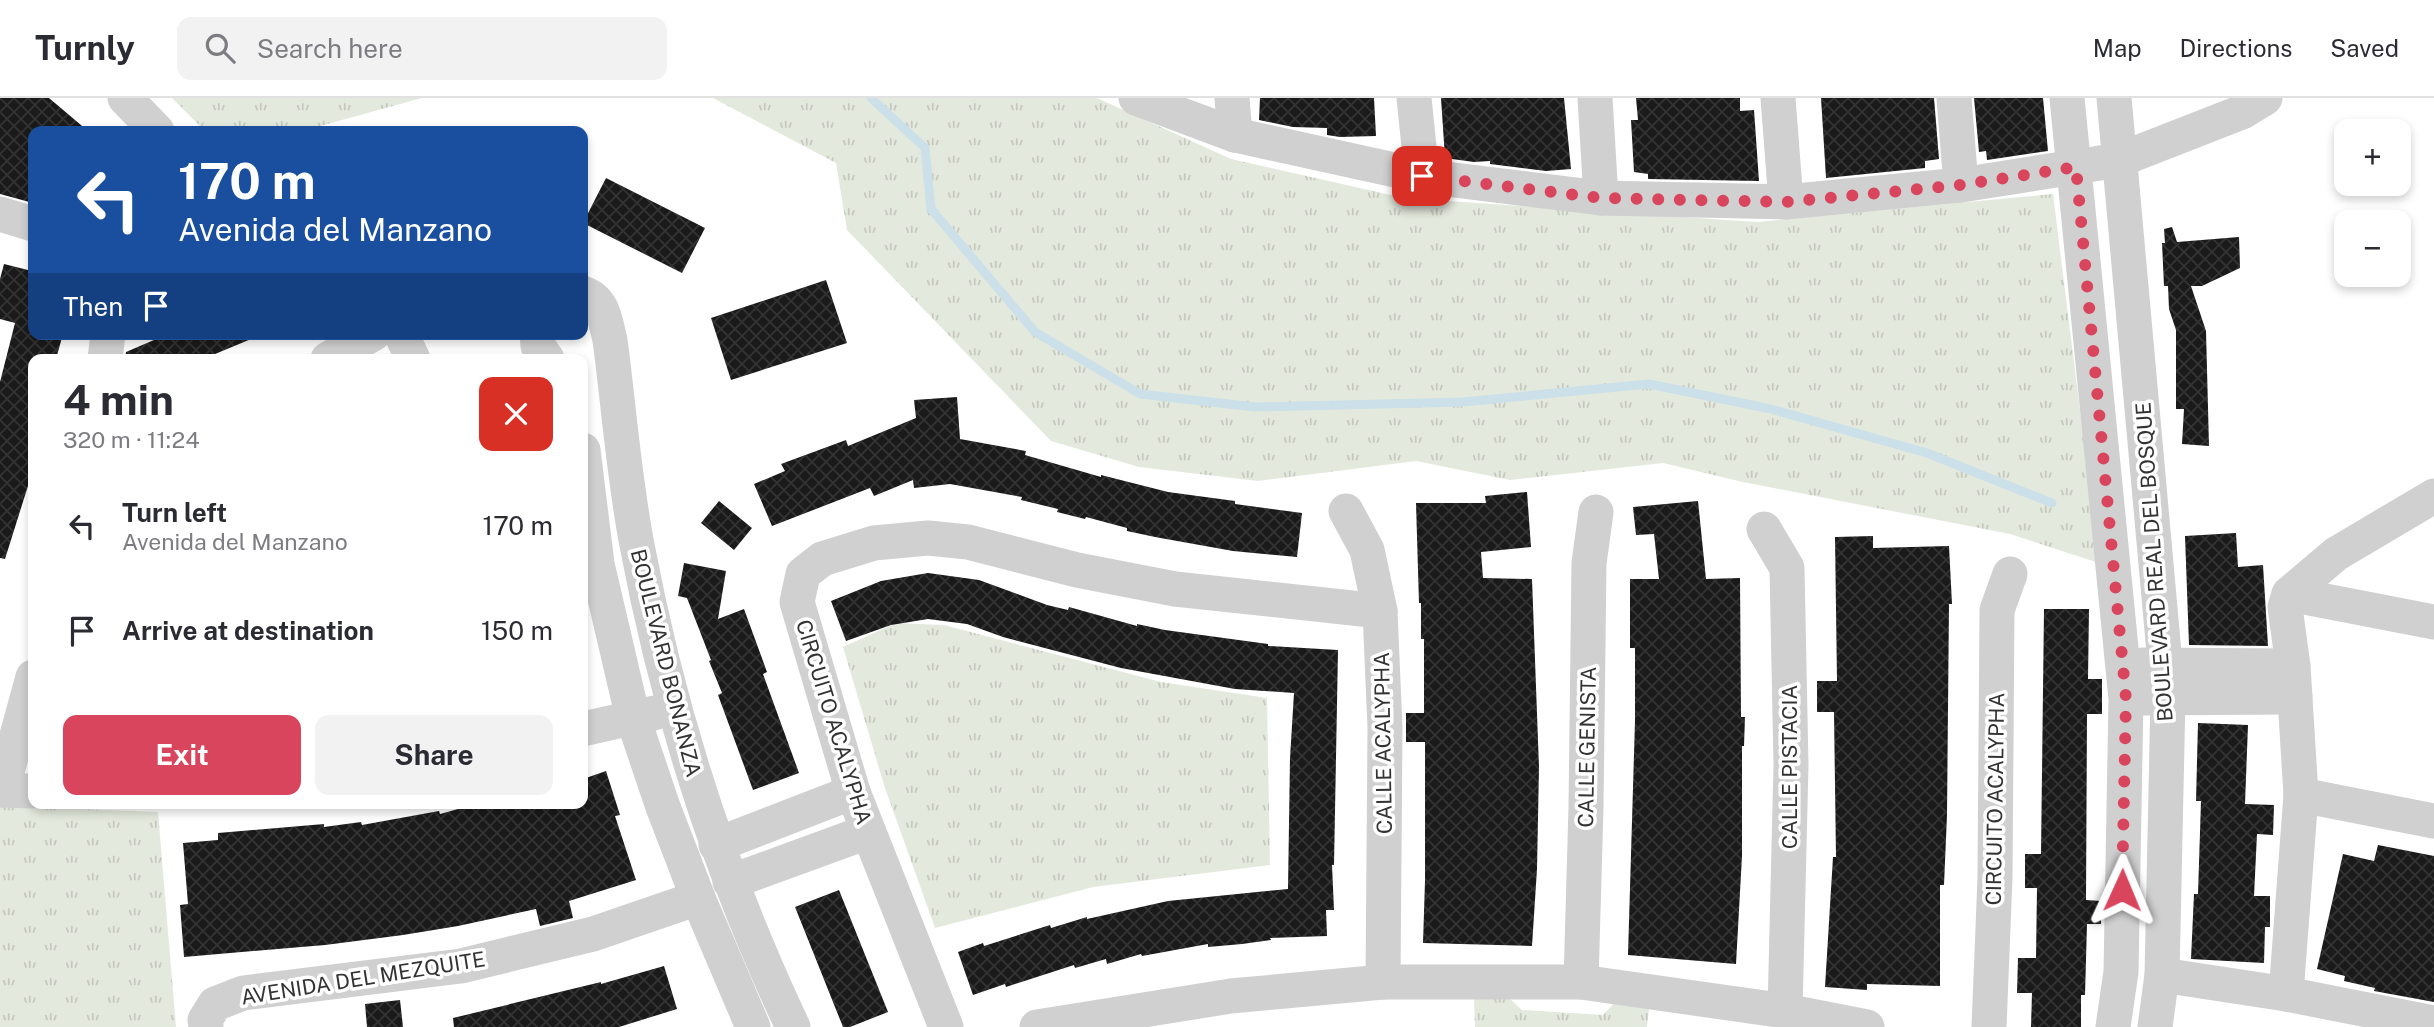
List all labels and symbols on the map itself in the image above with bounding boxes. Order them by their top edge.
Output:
pin [1392,146,1452,206]
street label: BOULEVARD REAL DEL BOSQUE [2130,401,2178,723]
street label: BOULEVARD BONANZA [626,546,706,780]
street label: CIRCUITO ACALYPHA [791,617,877,828]
street label: CALLE ACALYPHA [1369,652,1397,834]
street label: CALLE GENISTA [1573,666,1601,828]
street label: CALLE PISTACIA [1777,685,1802,849]
street label: CIRCUITO ACALYPHA [1981,692,2009,906]
position arrow [2085,853,2159,927]
street label: AVENIDA DEL MEZQUITE [239,946,487,1010]

